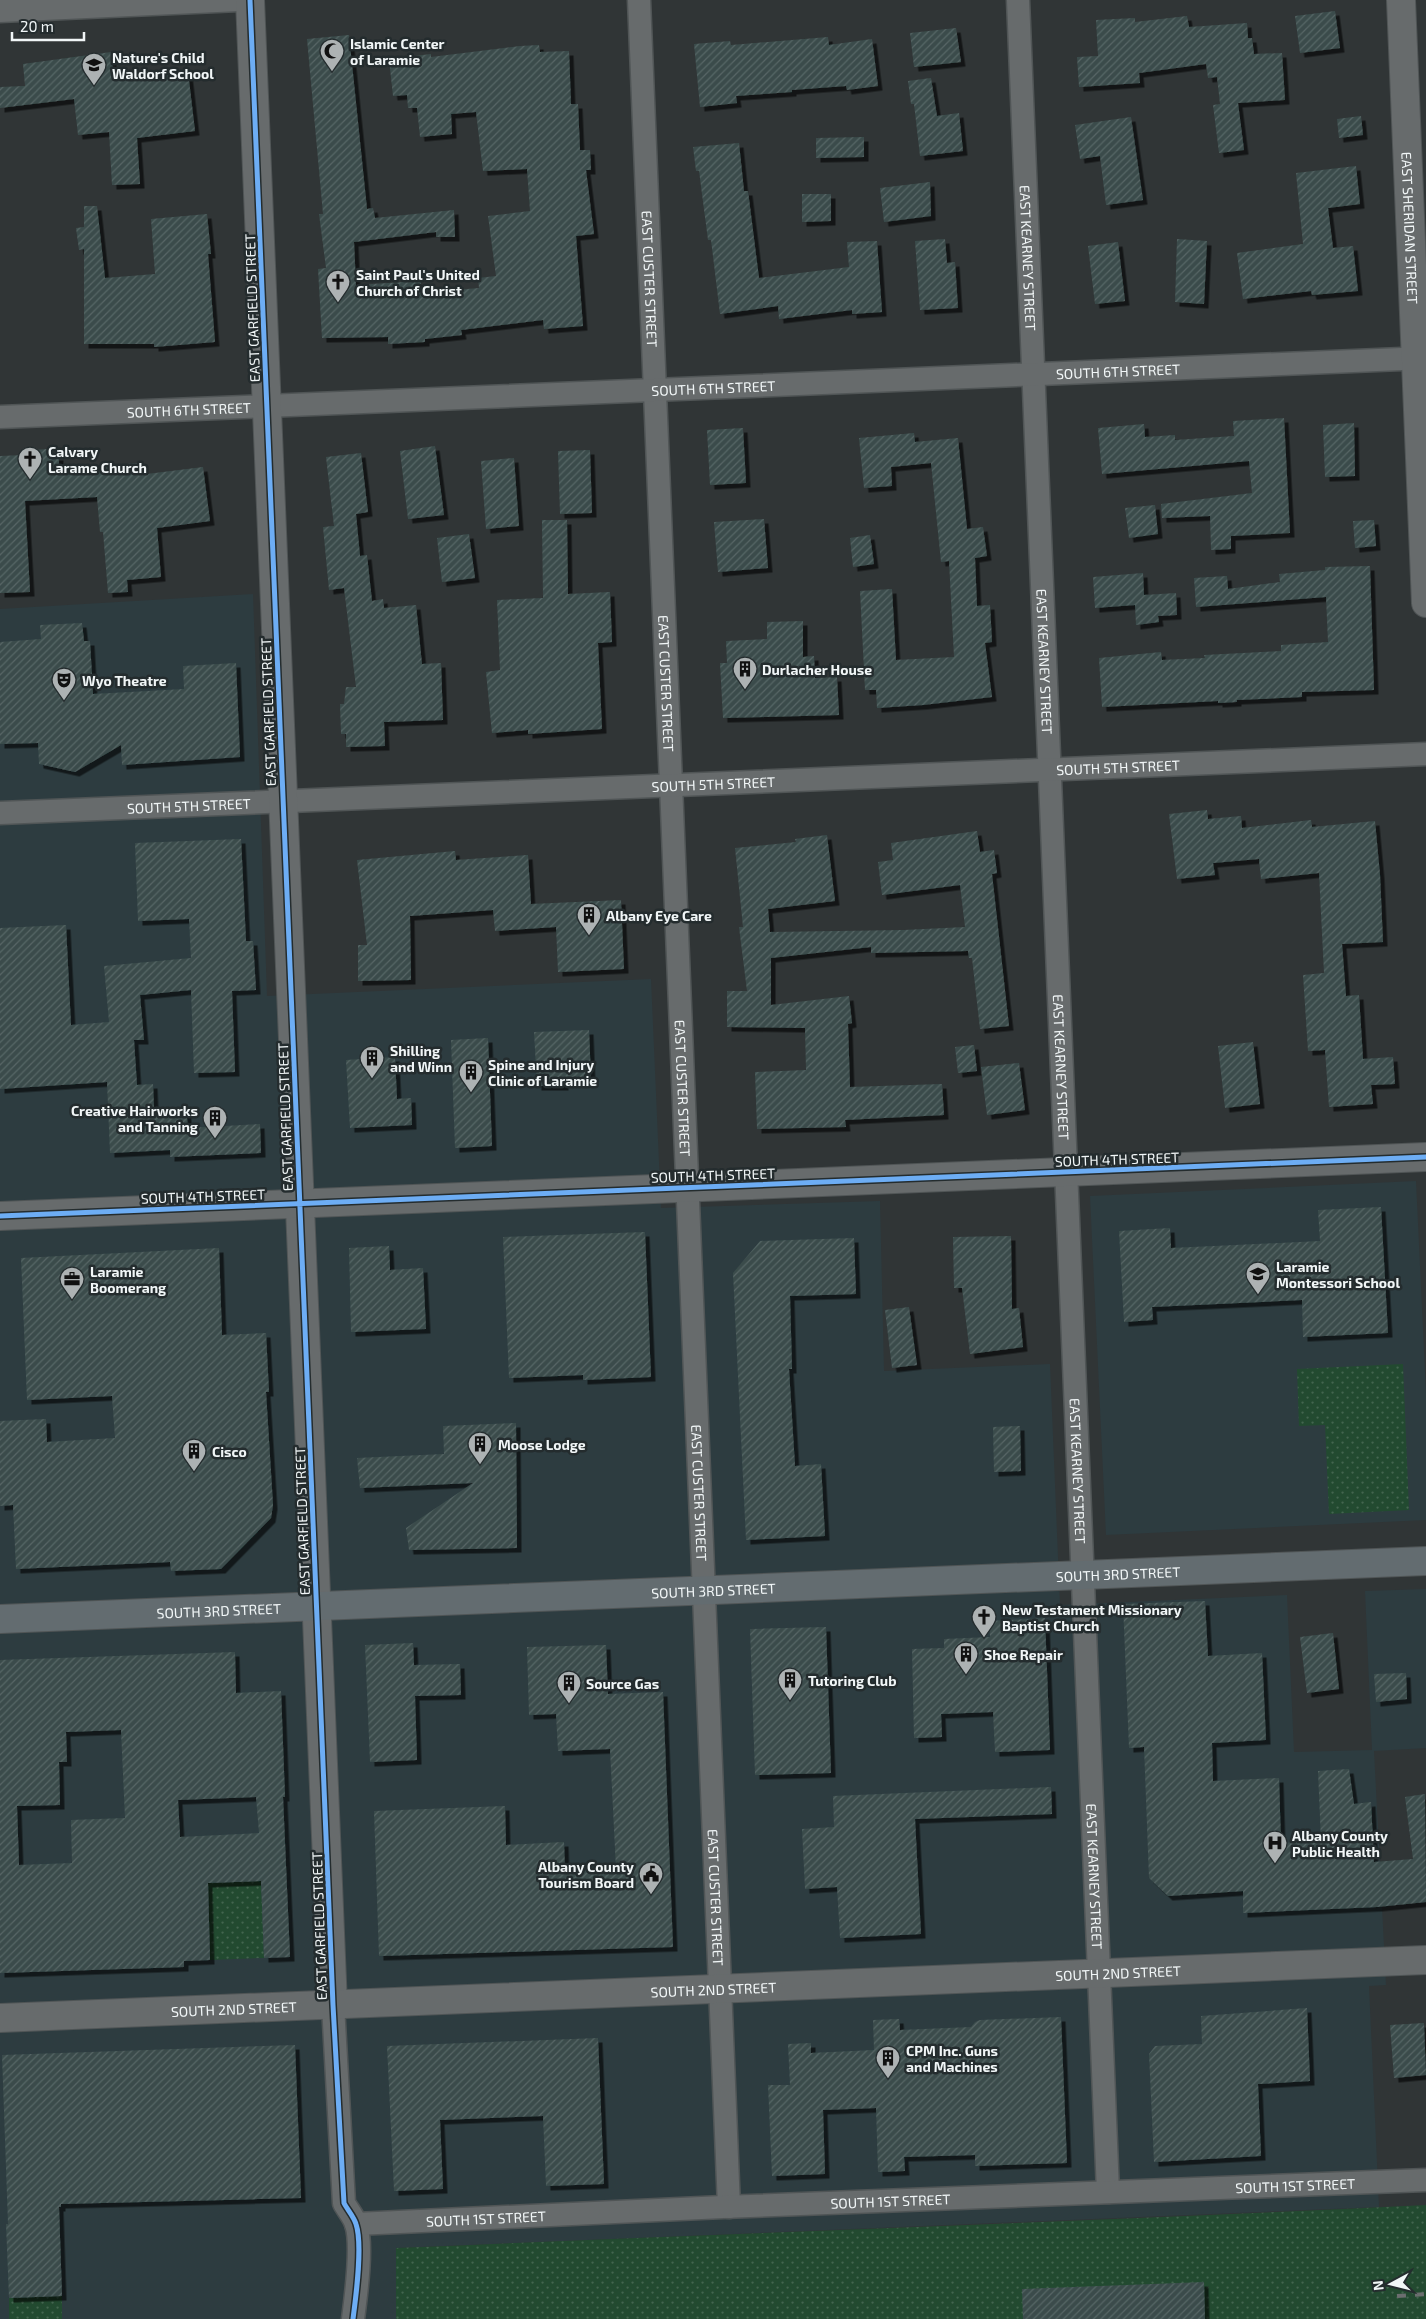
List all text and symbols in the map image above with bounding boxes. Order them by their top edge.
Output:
scale bar [12,10,85,42]
text: 20 m [20,17,54,35]
place label: Islamic Center of Laramie [350,35,445,68]
mosque icon: Islamic Center of Laramie [319,38,345,72]
place label: Nature's Child Waldorf School [112,49,214,82]
school or university icon: Nature's Child Waldorf School [81,52,107,86]
street label: EAST SHERIDAN STREET [1399,151,1422,304]
street label: EAST KEARNEY STREET [1017,185,1040,331]
street label: EAST CUSTER STREET [639,210,662,347]
street label: EAST GARFIELD STREET [241,233,263,383]
place label: Saint Paul's United Church of Christ [356,266,480,299]
church icon: Saint Paul's United Church of Christ [325,269,351,303]
street label: SOUTH 6TH STREET [1056,360,1180,382]
street label: SOUTH 6TH STREET [651,376,776,399]
street label: SOUTH 6TH STREET [126,398,251,420]
place label: Calvary Larame Church [48,443,147,476]
church icon: Calvary Larame Church [17,446,43,480]
street label: EAST KEARNEY STREET [1034,588,1057,735]
street label: EAST CUSTER STREET [656,615,678,752]
street label: EAST GARFIELD STREET [257,637,279,787]
building icon: Durlacher House [732,656,758,690]
place label: Durlacher House [762,661,872,678]
theatre icon: Wyo Theatre [51,667,77,701]
place label: Wyo Theatre [82,672,167,689]
street label: SOUTH 5TH STREET [1056,756,1180,778]
street label: SOUTH 5TH STREET [651,772,776,795]
street label: SOUTH 5TH STREET [127,794,251,816]
building icon: Albany Eye Care [576,902,602,936]
place label: Albany Eye Care [606,907,712,924]
street label: EAST KEARNEY STREET [1050,994,1073,1140]
street label: EAST CUSTER STREET [672,1019,695,1157]
street label: EAST GARFIELD STREET [274,1042,296,1192]
place label: Shilling and Winn [390,1042,452,1075]
building icon: Shilling and Winn [359,1045,385,1079]
place label: Spine and Injury Clinic of Laramie [488,1056,597,1089]
building icon: Spine and Injury Clinic of Laramie [458,1059,484,1093]
place label: Creative Hairworks and Tanning [71,1102,198,1135]
building icon: Creative Hairworks and Tanning [202,1105,228,1139]
street label: SOUTH 4TH STREET [1054,1148,1180,1170]
street label: SOUTH 4TH STREET [650,1164,776,1186]
street label: SOUTH 4TH STREET [140,1185,266,1207]
place label: Laramie Montessori School [1276,1258,1400,1291]
school or university icon: Laramie Montessori School [1245,1261,1271,1295]
place label: Laramie Boomerang [90,1263,166,1296]
office icon: Laramie Boomerang [59,1266,85,1300]
street label: EAST KEARNEY STREET [1067,1398,1090,1544]
street label: EAST CUSTER STREET [689,1424,711,1561]
building icon: Moose Lodge [467,1431,493,1465]
place label: Moose Lodge [498,1436,586,1453]
building icon: Cisco [181,1438,207,1472]
place label: Cisco [212,1443,247,1460]
street label: EAST GARFIELD STREET [291,1446,313,1596]
street label: SOUTH 3RD STREET [1056,1563,1181,1585]
street label: SOUTH 3RD STREET [651,1579,776,1601]
street label: SOUTH 3RD STREET [156,1599,281,1621]
place label: New Testament Missionary Baptist Church [1002,1601,1182,1634]
church icon: New Testament Missionary Baptist Church [971,1604,997,1638]
building icon: Shoe Repair [953,1641,979,1675]
place label: Shoe Repair [984,1646,1063,1663]
building icon: Tutoring Club [777,1667,803,1701]
building icon: Source Gas [556,1670,582,1704]
place label: Tutoring Club [808,1672,896,1689]
place label: Source Gas [586,1675,659,1692]
street label: EAST KEARNEY STREET [1084,1803,1107,1950]
place label: Albany County Public Health [1292,1827,1388,1860]
street label: EAST CUSTER STREET [705,1829,728,1966]
hospital icon: Albany County Public Health [1262,1830,1288,1864]
street label: EAST GARFIELD STREET [308,1851,330,2001]
place label: Albany County Tourism Board [538,1858,634,1891]
public building icon: Albany County Tourism Board [638,1861,664,1895]
street label: SOUTH 2ND STREET [1055,1961,1181,1984]
street label: SOUTH 2ND STREET [650,1978,777,2000]
street label: SOUTH 2ND STREET [171,1997,297,2020]
place label: CPM Inc. Guns and Machines [906,2042,998,2075]
building icon: CPM Inc. Guns and Machines [875,2045,901,2079]
street label: SOUTH 1ST STREET [1235,2174,1355,2196]
street label: SOUTH 1ST STREET [830,2190,951,2211]
street label: SOUTH 1ST STREET [426,2207,546,2229]
north arrow [1366,2259,1416,2309]
text: N [1369,2280,1387,2292]

